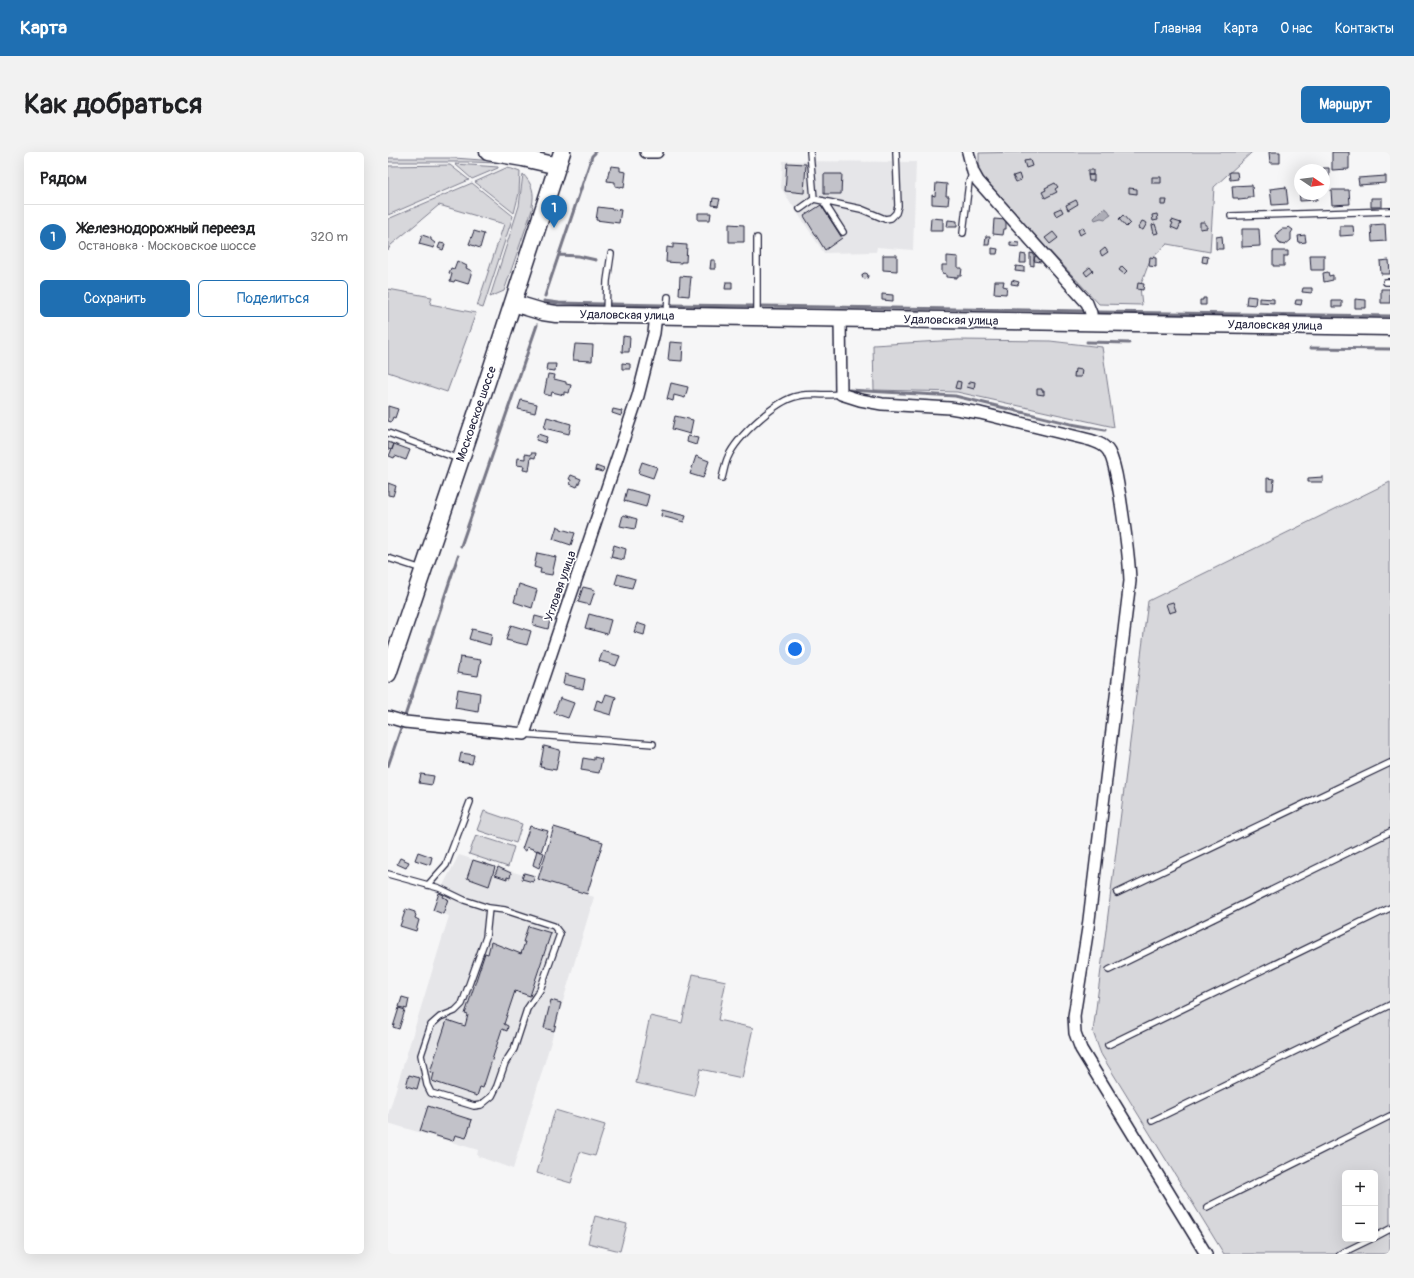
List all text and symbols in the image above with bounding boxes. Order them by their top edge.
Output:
text: Карта [20,16,67,40]
text: Главная [1154,20,1201,37]
text: Карта [1223,20,1258,37]
text: О нас [1280,20,1313,37]
text: Контакты [1335,20,1394,37]
button: Маршрут [1301,86,1390,123]
text: Как добраться [24,87,202,122]
north arrow [1294,164,1330,200]
text: Рядом [40,168,87,189]
pin: 1 [541,195,567,228]
text: Железнодорожный переезд [78,219,255,238]
text: 1 [50,229,56,245]
text: 320 m [310,229,348,245]
text: Остановка · Московское шоссе [78,238,256,254]
button: Сохранить [40,280,190,317]
button: Поделиться [198,280,348,317]
street label: Удаловская улица [580,307,675,324]
street label: Удаловская улица [904,312,999,329]
street label: Удаловская улица [1228,317,1323,334]
street label: Московское шоссе [453,364,500,464]
street label: Угловая улица [541,549,580,623]
your location [785,639,805,659]
map controls [1342,1170,1378,1242]
button: + [1342,1170,1378,1206]
button: − [1342,1206,1378,1242]

